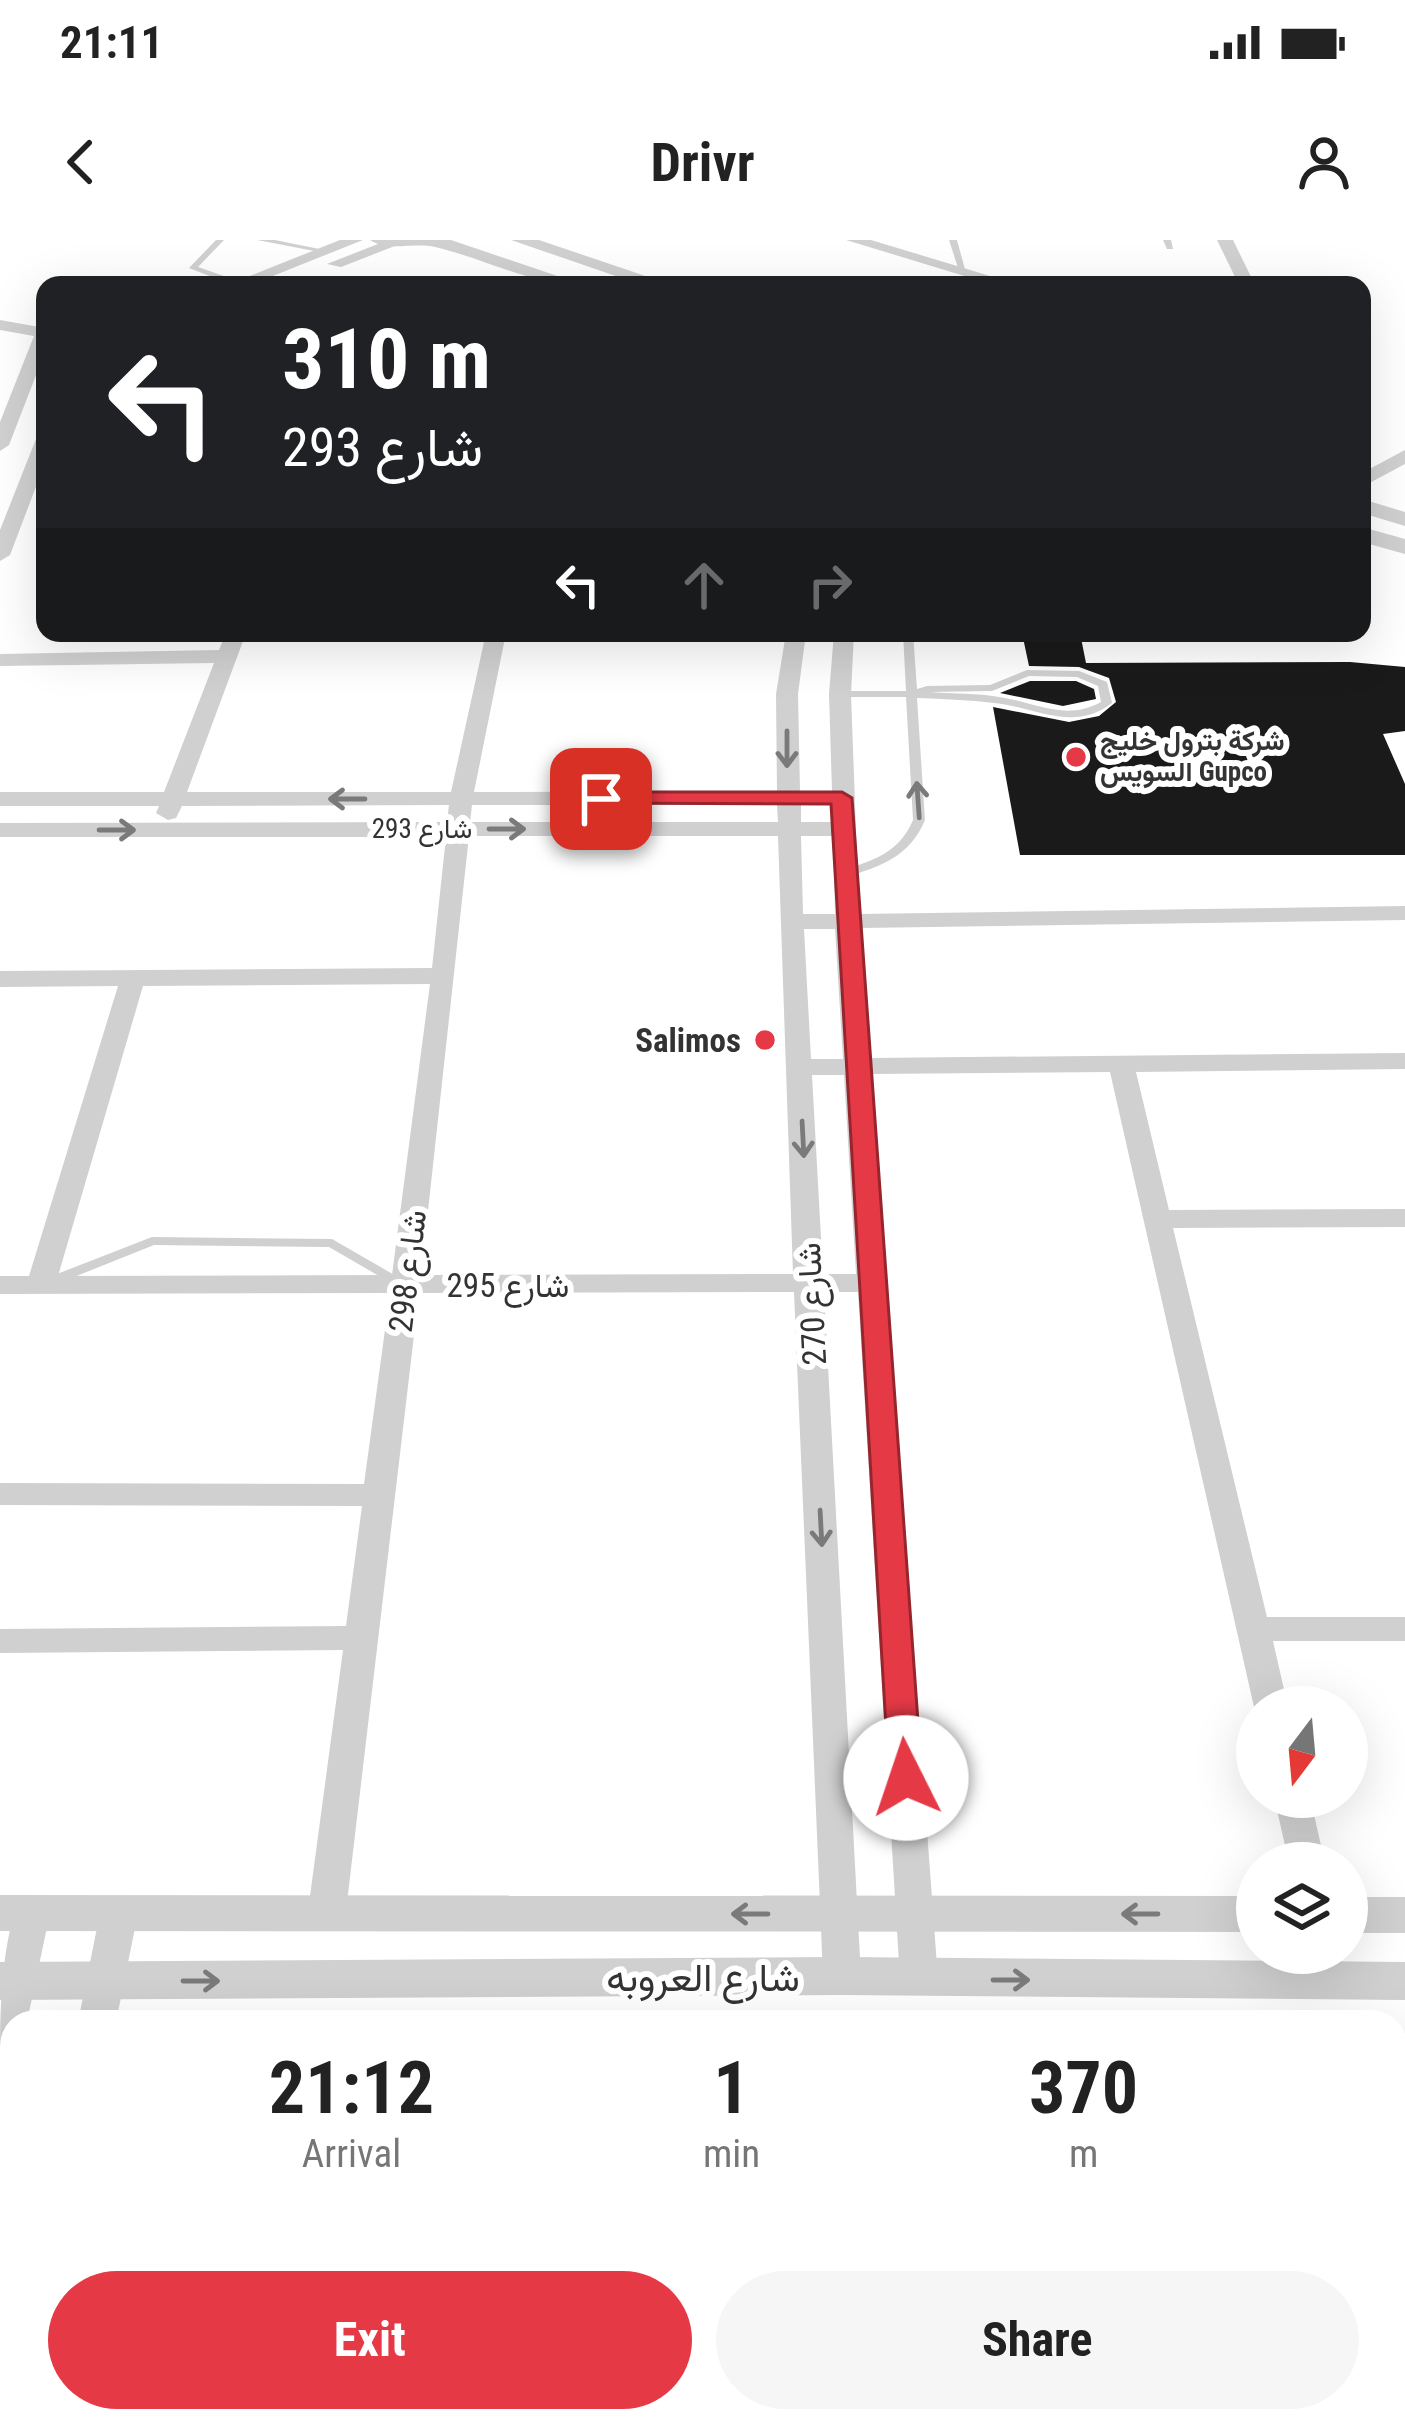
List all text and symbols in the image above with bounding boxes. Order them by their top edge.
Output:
text: 21:11 [60,16,163,69]
icon: back [48,129,114,195]
icon: person [1291,129,1357,195]
text: Drivr [650,131,755,194]
text: 310 m [282,310,491,409]
icon: left [84,324,240,480]
text: شارع 293 [282,416,483,479]
icon: left [545,552,611,618]
icon: ahead [671,552,737,618]
icon: right [797,552,863,618]
place label: شركة بترول خليج السويس Gupco [1100,725,1285,789]
one-way arrow [776,729,798,768]
marker: شركة بترول خليج السويس Gupco [1063,744,1089,770]
pin [550,748,652,850]
icon: arrive [568,766,634,832]
one-way arrow [906,781,929,820]
one-way arrow [328,788,367,810]
street label: شارع 293 [372,813,472,847]
one-way arrow [487,818,526,840]
one-way arrow [97,819,136,841]
place label: Salimos [635,1021,741,1060]
marker: Salimos [752,1027,778,1053]
one-way arrow [792,1119,815,1158]
street label: شارع 298 [381,1208,437,1335]
street label: شارع 270 [789,1241,837,1366]
street label: شارع 295 [447,1266,569,1308]
one-way arrow [810,1508,833,1547]
north arrow [1236,1686,1368,1818]
map controls [1236,1686,1368,1974]
position arrow [843,1715,969,1841]
button: layers [1236,1842,1368,1974]
one-way arrow [731,1903,770,1925]
one-way arrow [1121,1903,1160,1925]
street label: شارع العروبه [606,1955,800,2004]
one-way arrow [181,1969,220,1992]
one-way arrow [991,1969,1030,1991]
text: 21:12 [269,2046,434,2131]
text: 1 [713,2046,750,2131]
text: 370 [1029,2046,1138,2131]
text: Arrival [302,2131,401,2177]
text: min [703,2131,760,2177]
text: m [1069,2131,1098,2177]
button: Exit [48,2271,692,2409]
button: Share [716,2271,1359,2409]

